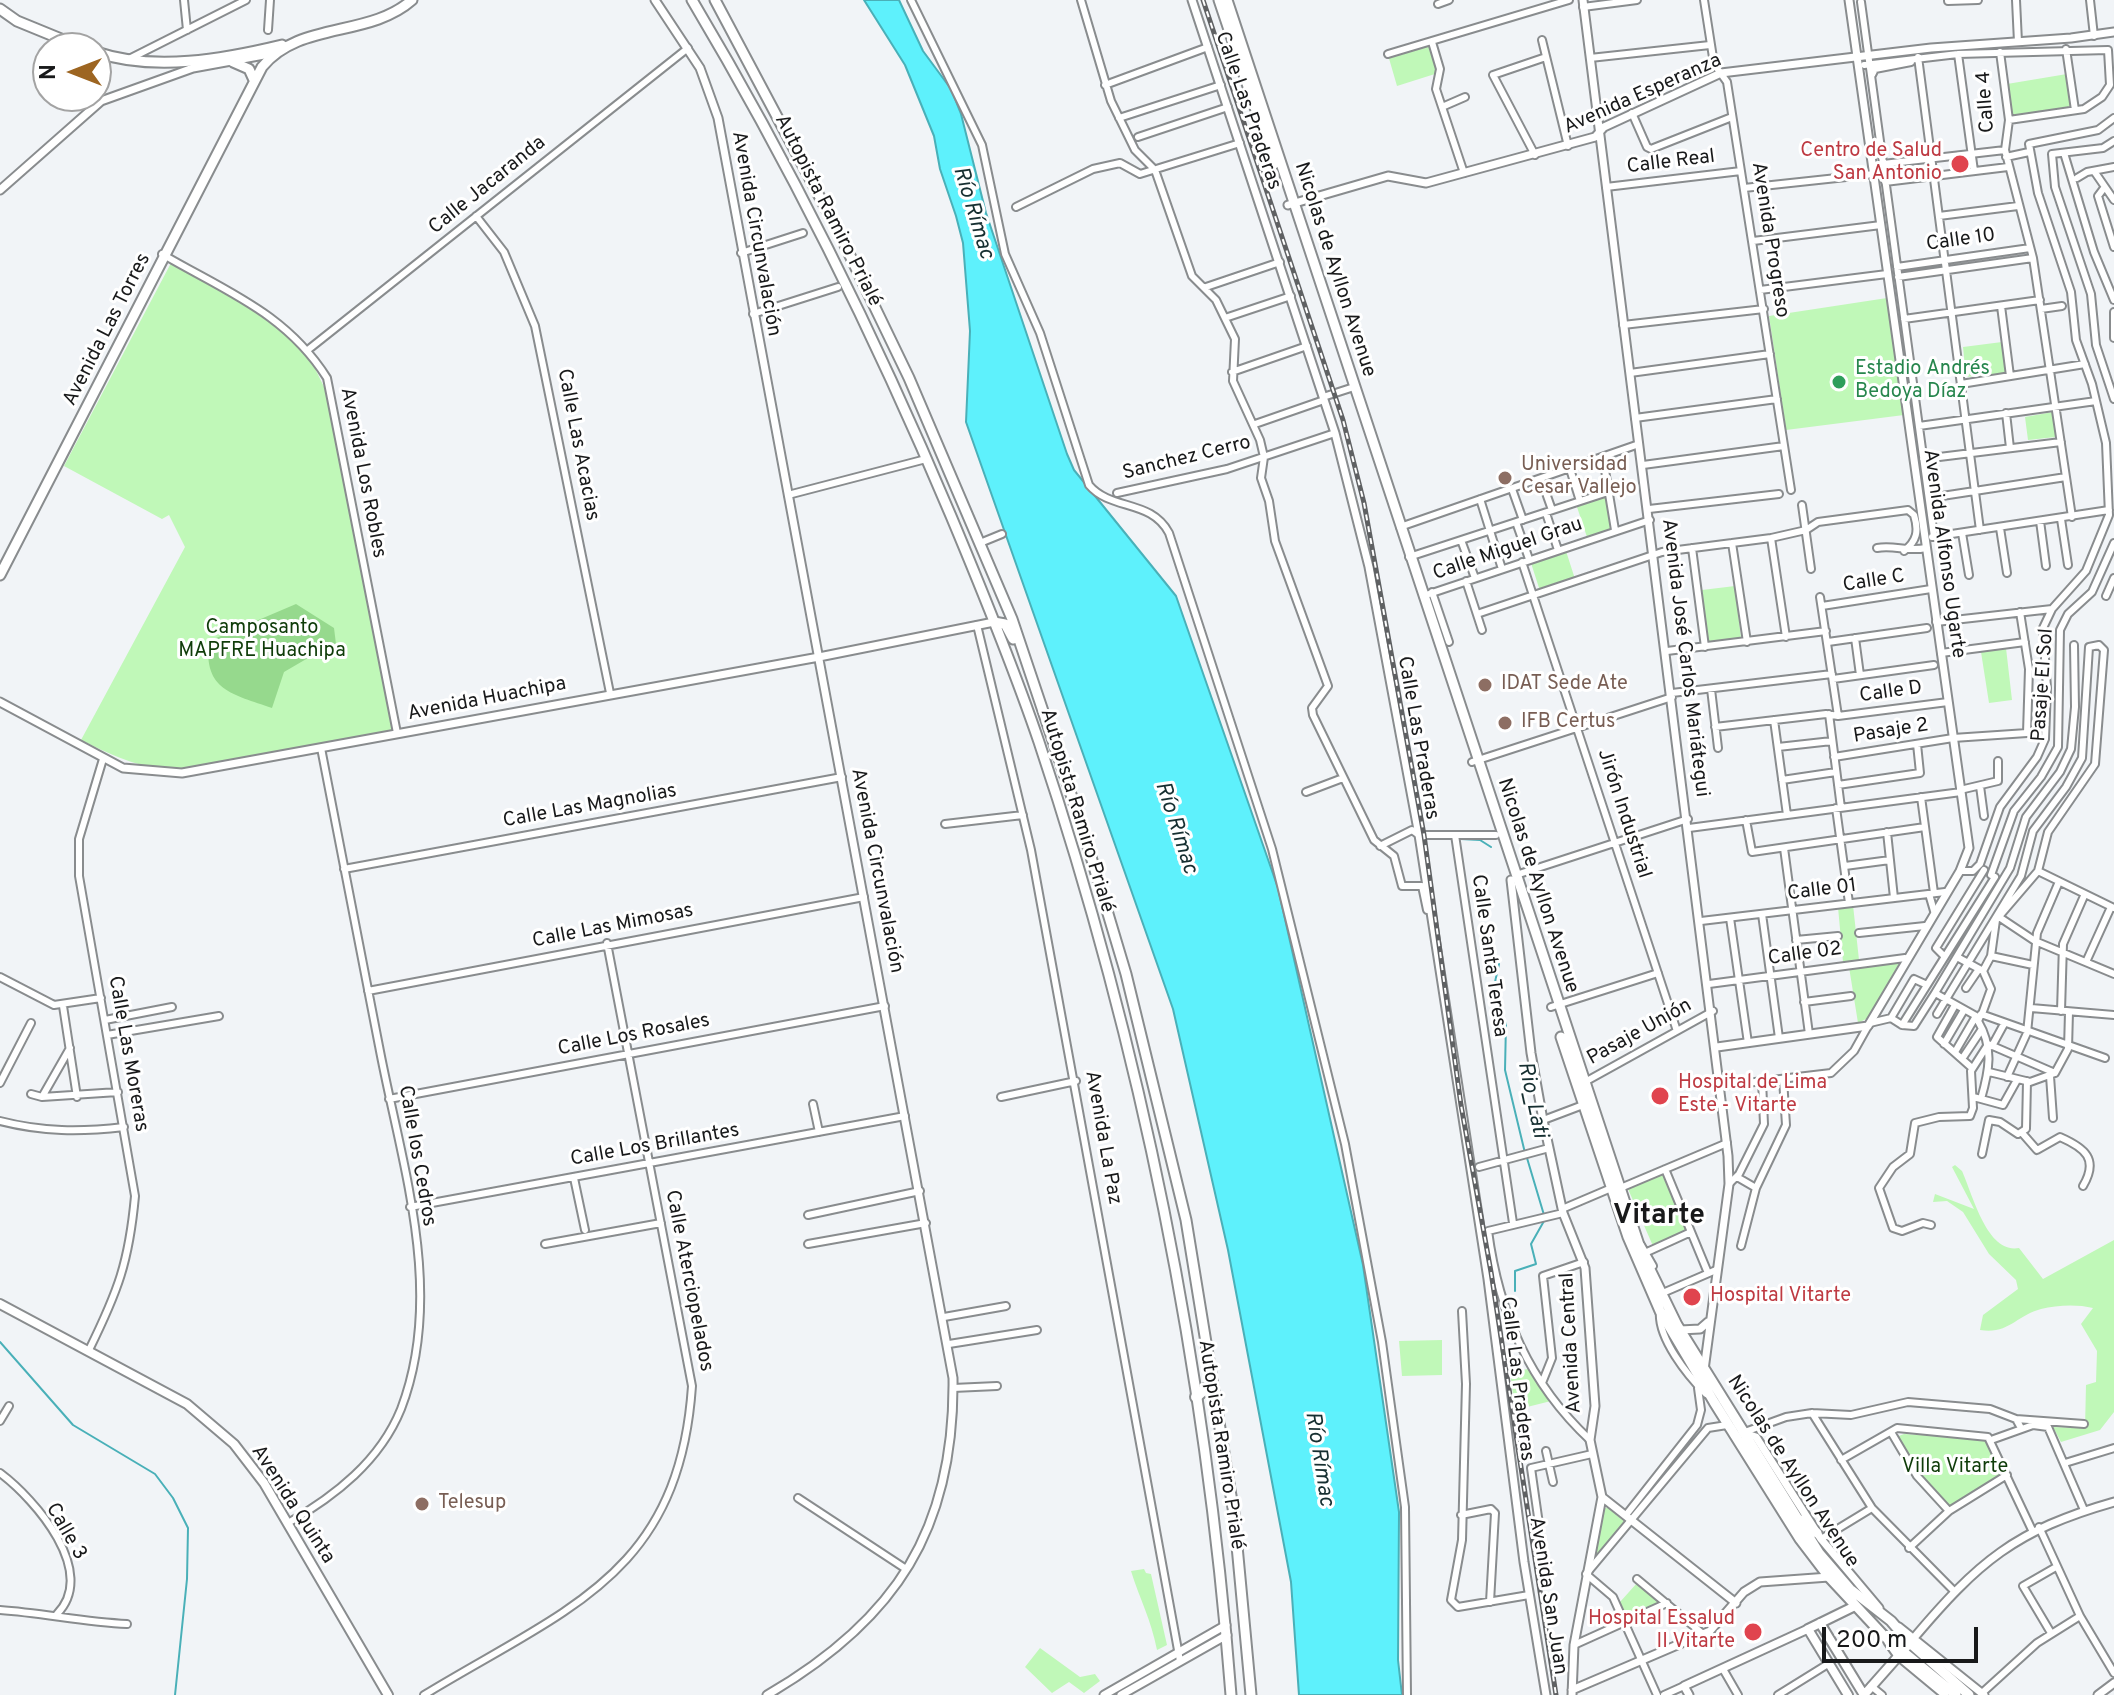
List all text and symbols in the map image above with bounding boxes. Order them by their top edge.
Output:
street label: Calle Las Praderas [1209,29,1285,193]
north arrow [32,32,112,112]
street label: Avenida Esperanza [1560,49,1726,141]
text: N [36,64,63,80]
street label: Calle 4 [1973,70,2001,134]
street label: Autopista Ramiro Prialé [768,111,886,311]
street label: Avenida Circunvalación [725,129,785,339]
street label: Calle Jacaranda [425,132,551,240]
place label: Centro de Salud San Antonio [1800,140,1942,187]
street label: Calle Real [1626,146,1716,180]
marker: Centro de Salud San Antonio [1949,153,1971,175]
street label: Nicolas de Ayllon Avenue [1288,159,1380,381]
street label: Avenida Progreso [1745,160,1793,320]
water label: Río Rímac [945,164,999,262]
street label: Calle 10 [1925,224,1997,258]
street label: Avenida Las Torres [59,250,157,410]
place label: Estadio Andrés Bedoya Díaz [1855,358,1990,405]
street label: Calle Las Acacias [551,367,603,523]
marker: Estadio Andrés Bedoya Díaz [1830,373,1848,391]
street label: Avenida Los Robles [334,386,390,560]
street label: Sanchez Cerro [1120,431,1254,487]
street label: Avenida Alfonso Ugarte [1916,448,1970,660]
place label: Universidad Cesar Vallejo [1521,454,1637,501]
marker: Universidad Cesar Vallejo [1496,469,1514,487]
street label: Calle Miguel Grau [1430,513,1586,587]
street label: Avenida José Carlos Mariátegui [1655,517,1713,799]
street label: Calle C [1841,565,1907,599]
park label: Camposanto MAPFRE Huachipa [178,617,346,664]
street label: Pasaje El Sol [2028,628,2060,742]
street label: Calle Las Praderas [1391,654,1443,822]
street label: Avenida Huachipa [406,673,568,727]
place label: IDAT Sede Ate [1501,673,1628,697]
marker: IDAT Sede Ate [1476,676,1494,694]
street label: Calle D [1858,677,1924,709]
street label: Autopista Ramiro Prialé [1034,706,1118,916]
place label: IFB Certus [1521,711,1615,735]
marker: IFB Certus [1496,714,1514,732]
street label: Pasaje 2 [1852,714,1930,750]
street label: Jirón Industrial [1591,746,1655,882]
street label: Avenida Circunvalación [844,767,908,975]
street label: Nicolas de Ayllon Avenue [1491,775,1583,997]
water label: Río Rímac [1148,779,1202,877]
street label: Calle Las Magnolias [501,780,679,834]
street label: Calle Santa Teresa [1465,873,1511,1039]
street label: Calle 01 [1786,875,1858,907]
street label: Calle Las Mimosas [530,900,696,954]
street label: Calle 02 [1766,938,1844,972]
street label: Calle Las Moreras [101,974,153,1134]
street label: Pasaje Unión [1583,994,1697,1072]
street label: Calle Los Rosales [556,1010,712,1062]
water label: Rio_Lati [1510,1059,1552,1141]
street label: Avenida La Paz [1078,1069,1126,1207]
place label: Hospital de Lima Este - Vitarte [1678,1072,1827,1119]
street label: Calle los Cedros [392,1084,440,1228]
marker: Hospital de Lima Este - Vitarte [1649,1085,1671,1107]
street label: Calle Los Brillantes [569,1119,741,1173]
street label: Calle Aterciopelados [659,1188,717,1374]
district label: Vitarte [1613,1200,1705,1234]
street label: Avenida Central [1556,1272,1588,1414]
place label: Hospital Vitarte [1710,1285,1851,1309]
marker: Hospital Vitarte [1681,1286,1703,1308]
street label: Calle Las Praderas [1494,1295,1538,1463]
street label: Autopista Ramiro Prialé [1192,1338,1248,1552]
street label: Nicolas de Ayllon Avenue [1721,1371,1863,1573]
water label: Río Rímac [1297,1410,1339,1508]
street label: Avenida Quinta [245,1441,339,1569]
park label: Villa Vitarte [1902,1456,2008,1480]
place label: Telesup [438,1492,506,1516]
marker: Telesup [413,1495,431,1513]
street label: Calle 3 [39,1499,91,1565]
street label: Avenida San Juan [1523,1515,1571,1677]
place label: Hospital Essalud II Vitarte [1588,1608,1735,1655]
scale bar [1826,1611,1982,1661]
marker: Hospital Essalud II Vitarte [1742,1621,1764,1643]
text: 200 m [1836,1626,1907,1656]

